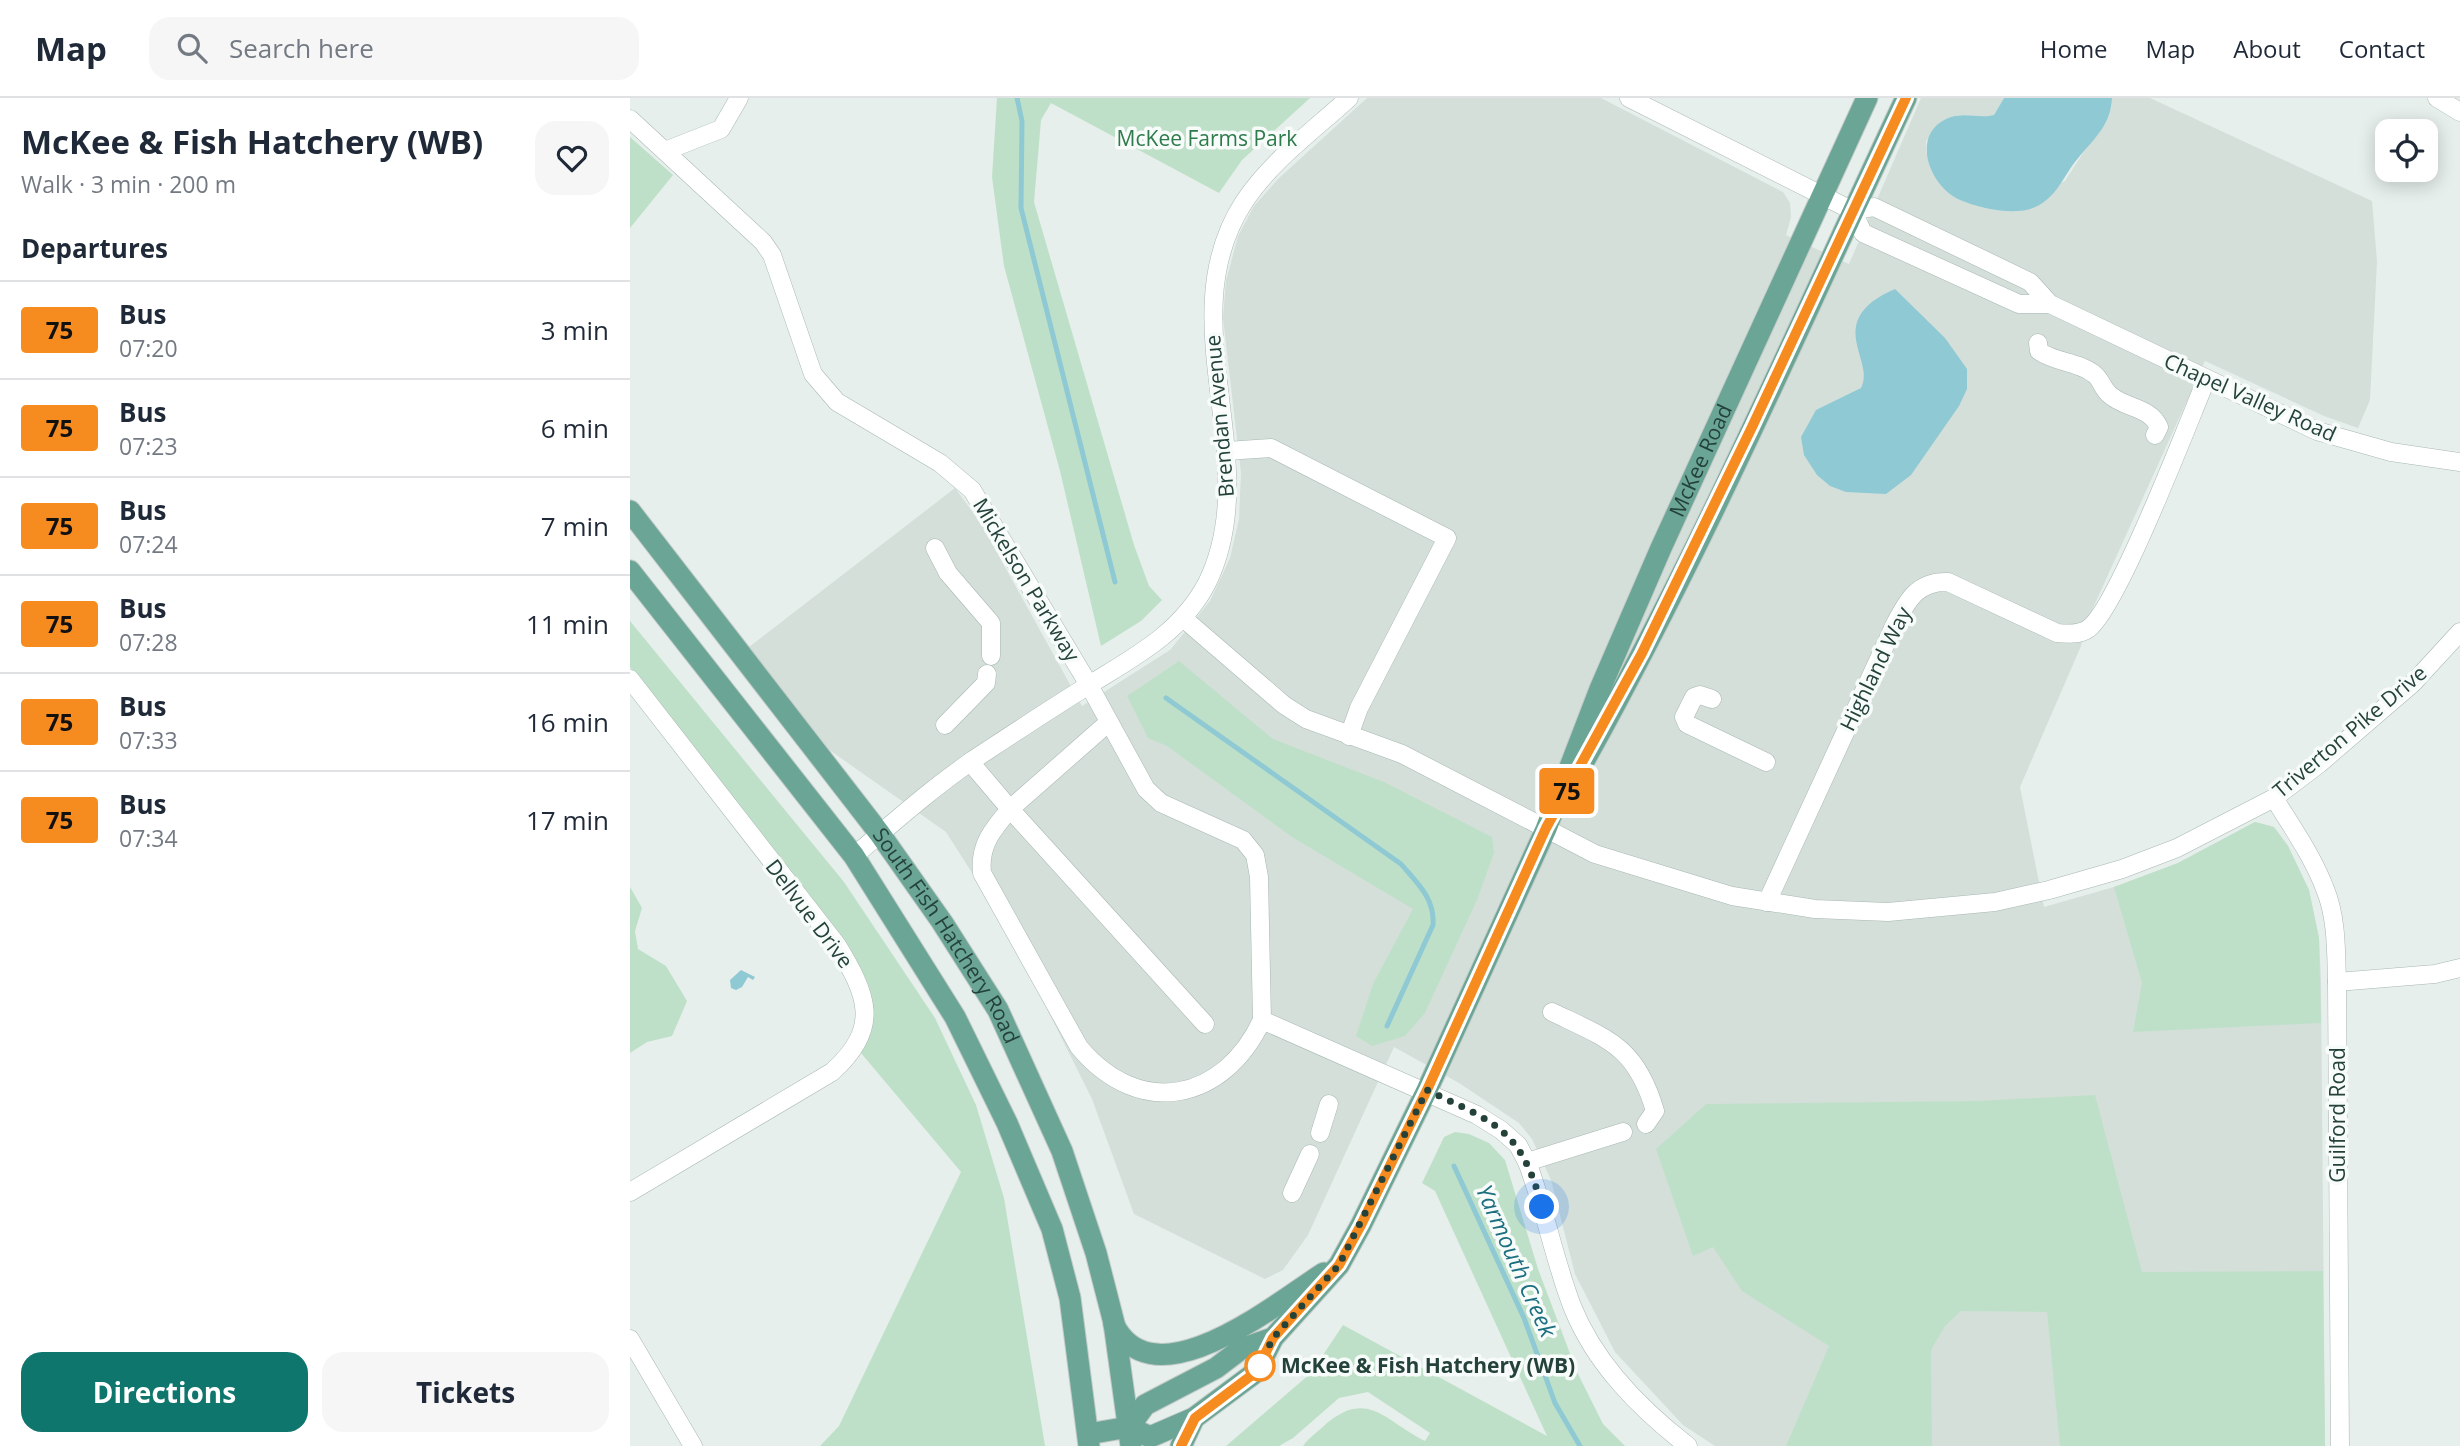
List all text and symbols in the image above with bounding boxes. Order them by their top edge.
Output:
search box [149,17,639,80]
text: Map [35,26,107,71]
icon: search [173,29,211,67]
text: Search here [229,30,374,66]
text: Home [2040,32,2108,65]
text: Map [2146,32,2195,65]
text: About [2233,32,2301,65]
text: Contact [2339,32,2425,65]
text: McKee & Fish Hatchery (WB) [21,119,483,164]
map controls [2375,119,2438,182]
button: locate [2375,119,2438,182]
button: heart [535,121,609,195]
park label: McKee Farms Park [1117,124,1297,152]
text: Walk · 3 min · 200 m [21,168,236,200]
text: Departures [21,230,168,266]
text: Bus [119,296,166,332]
text: 3 min [541,312,609,348]
text: 75 [46,313,73,346]
text: 07:20 [119,332,178,364]
street label: Brendan Avenue [1198,334,1240,498]
street label: Chapel Valley Road [2160,347,2341,448]
text: Bus [119,394,166,430]
street label: McKee Road [1662,399,1738,521]
text: 6 min [541,410,609,446]
text: 75 [46,411,73,444]
text: 07:23 [119,430,178,462]
text: Bus [119,492,166,528]
street label: Mickelson Parkway [967,493,1087,667]
text: 7 min [541,508,609,544]
text: 75 [46,509,73,542]
text: 07:24 [119,528,178,560]
text: Bus [119,590,166,626]
street label: Highland Way [1833,601,1917,735]
text: 11 min [526,606,609,642]
text: 75 [46,607,73,640]
text: 07:28 [119,626,178,658]
street label: Triverton Pike Drive [2267,659,2432,804]
text: Bus [119,688,166,724]
text: 16 min [526,704,609,740]
text: 75 [46,705,73,738]
text: 07:33 [119,724,178,756]
line badge: 75 [1536,768,1598,814]
text: 75 [1553,774,1581,807]
text: Bus [119,786,166,822]
text: 17 min [526,802,609,838]
text: 75 [46,803,73,836]
text: 07:34 [119,822,178,854]
street label: South Fish Hatchery Road [867,822,1026,1048]
street label: Dellvue Drive [760,853,860,974]
street label: Guilford Road [2323,1047,2351,1183]
water label: Yarmouth Creek [1469,1179,1565,1342]
your location [1524,1189,1559,1224]
marker: McKee & Fish Hatchery (WB) [1245,1351,1275,1381]
place label: McKee & Fish Hatchery (WB) [1281,1351,1575,1379]
button: Directions [21,1352,308,1432]
button: Tickets [322,1352,609,1432]

